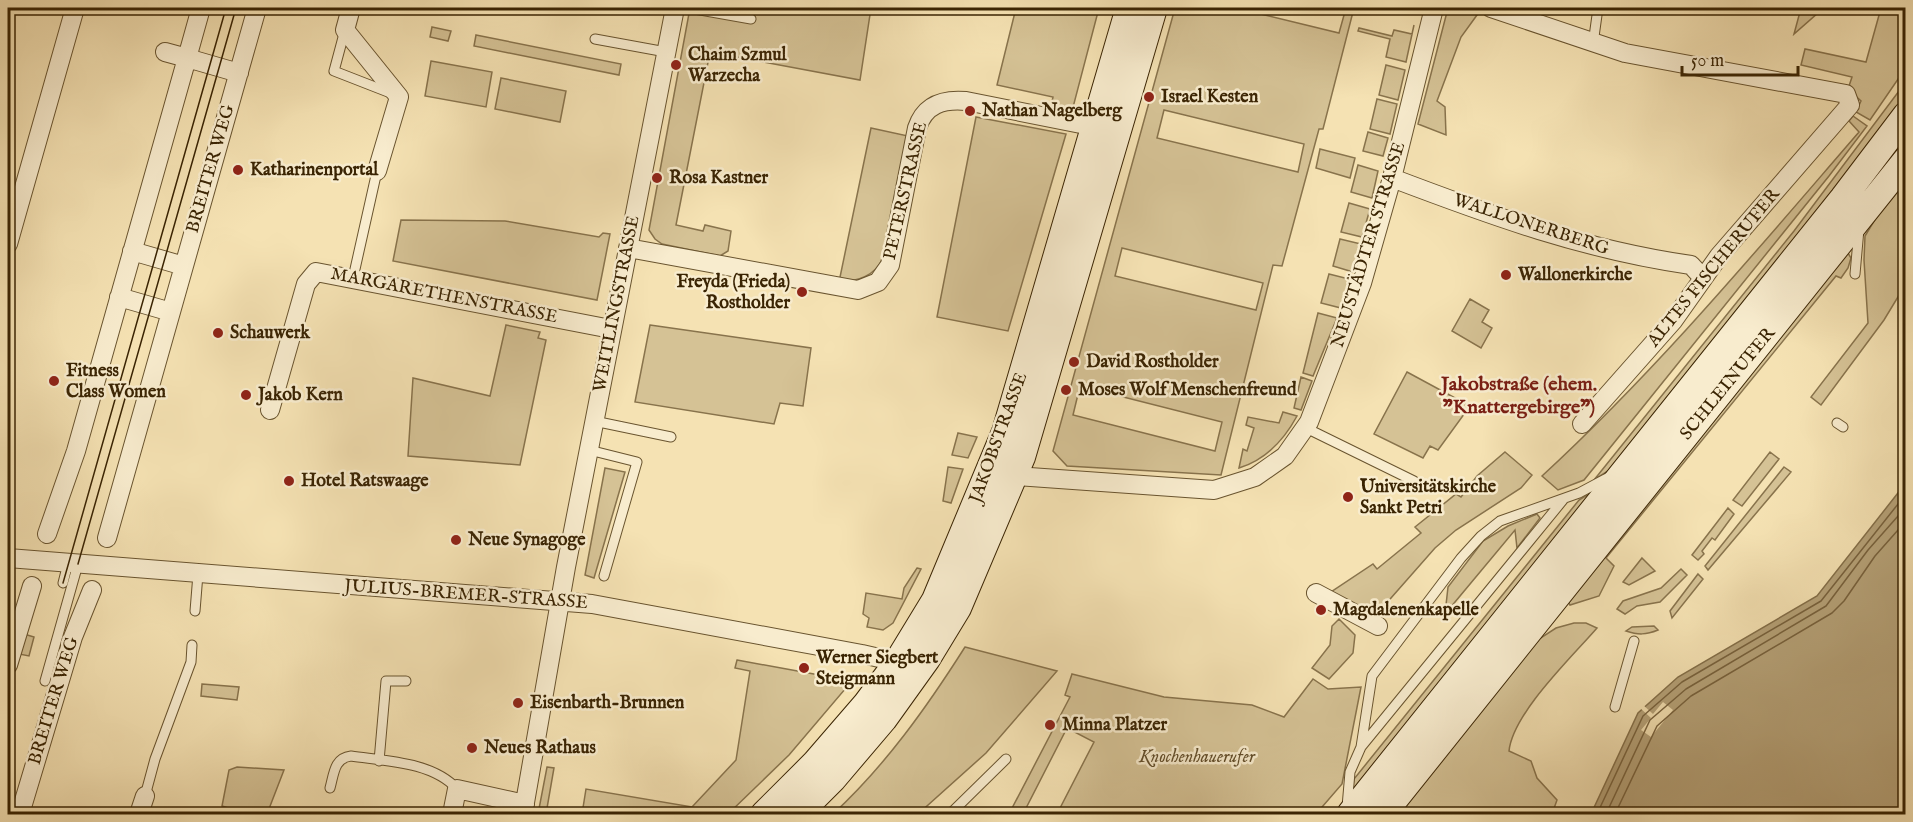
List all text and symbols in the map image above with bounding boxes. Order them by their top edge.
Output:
scale bar [1682,39,1798,77]
place label: Chaim Szmul Warzecha [687,44,788,88]
text: 50 m [1691,50,1724,73]
marker: Chaim Szmul Warzecha [669,58,683,72]
place label: Israel Kesten [1161,86,1259,109]
marker: Israel Kesten [1142,90,1156,104]
place label: Nathan Nagelberg [981,100,1123,123]
street label: BREITER WEG [182,101,241,236]
marker: Nathan Nagelberg [963,104,977,118]
street label: PETERSTRASSE [879,120,933,262]
street label: NEUSTÄDTER STRASSE [1326,139,1411,350]
place label: Katharinenportal [250,159,379,182]
marker: Katharinenportal [231,163,245,177]
place label: Rosa Kastner [669,167,768,190]
marker: Rosa Kastner [650,171,664,185]
street label: ALTES FISCHERUFER [1642,183,1786,353]
street label: WALLONERBERG [1450,189,1612,261]
street label: WEITLINGSTRASSE [589,214,645,394]
street label: MARGARETHENSTRASSE [329,263,559,329]
place label: Wallonerkirche [1517,264,1633,287]
marker: Wallonerkirche [1499,268,1513,282]
place label: Freyda (Frieda) Rostholder [677,271,790,315]
marker: Freyda (Frieda) Rostholder [795,285,809,299]
place label: Schauwerk [230,322,311,345]
street label: SCHLEINUFER [1675,322,1782,445]
marker: Schauwerk [211,326,225,340]
place label: David Rostholder [1086,351,1219,374]
marker: David Rostholder [1067,355,1081,369]
place label: Fitness Class Women [66,360,166,404]
street label: JAKOBSTRASSE [964,370,1033,508]
district label: Jakobstraße (ehem. "Knattergebirge") [1438,372,1597,420]
marker: Fitness Class Women [47,374,61,388]
place label: Moses Wolf Menschenfreund [1078,379,1297,402]
marker: Moses Wolf Menschenfreund [1059,383,1073,397]
place label: Jakob Kern [256,384,343,407]
marker: Jakob Kern [239,388,253,402]
place label: Hotel Ratswaage [301,470,429,493]
marker: Hotel Ratswaage [282,474,296,488]
place label: Universitätskirche Sankt Petri [1359,476,1497,520]
marker: Universitätskirche Sankt Petri [1341,490,1355,504]
place label: Neue Synagoge [467,529,586,552]
marker: Neue Synagoge [449,533,463,547]
street label: JULIUS-BREMER-STRASSE [341,575,589,615]
place label: Magdalenenkapelle [1333,599,1480,622]
marker: Magdalenenkapelle [1314,603,1328,617]
street label: BREITER WEG [24,634,85,768]
place label: Werner Siegbert Steigmann [815,647,939,691]
marker: Werner Siegbert Steigmann [797,661,811,675]
place label: Eisenbarth-Brunnen [530,692,685,715]
marker: Eisenbarth-Brunnen [511,696,525,710]
place label: Minna Platzer [1062,714,1168,737]
marker: Minna Platzer [1043,718,1057,732]
place label: Neues Rathaus [483,737,596,760]
marker: Neues Rathaus [465,741,479,755]
park label: Knochenhauerufer [1138,746,1256,769]

